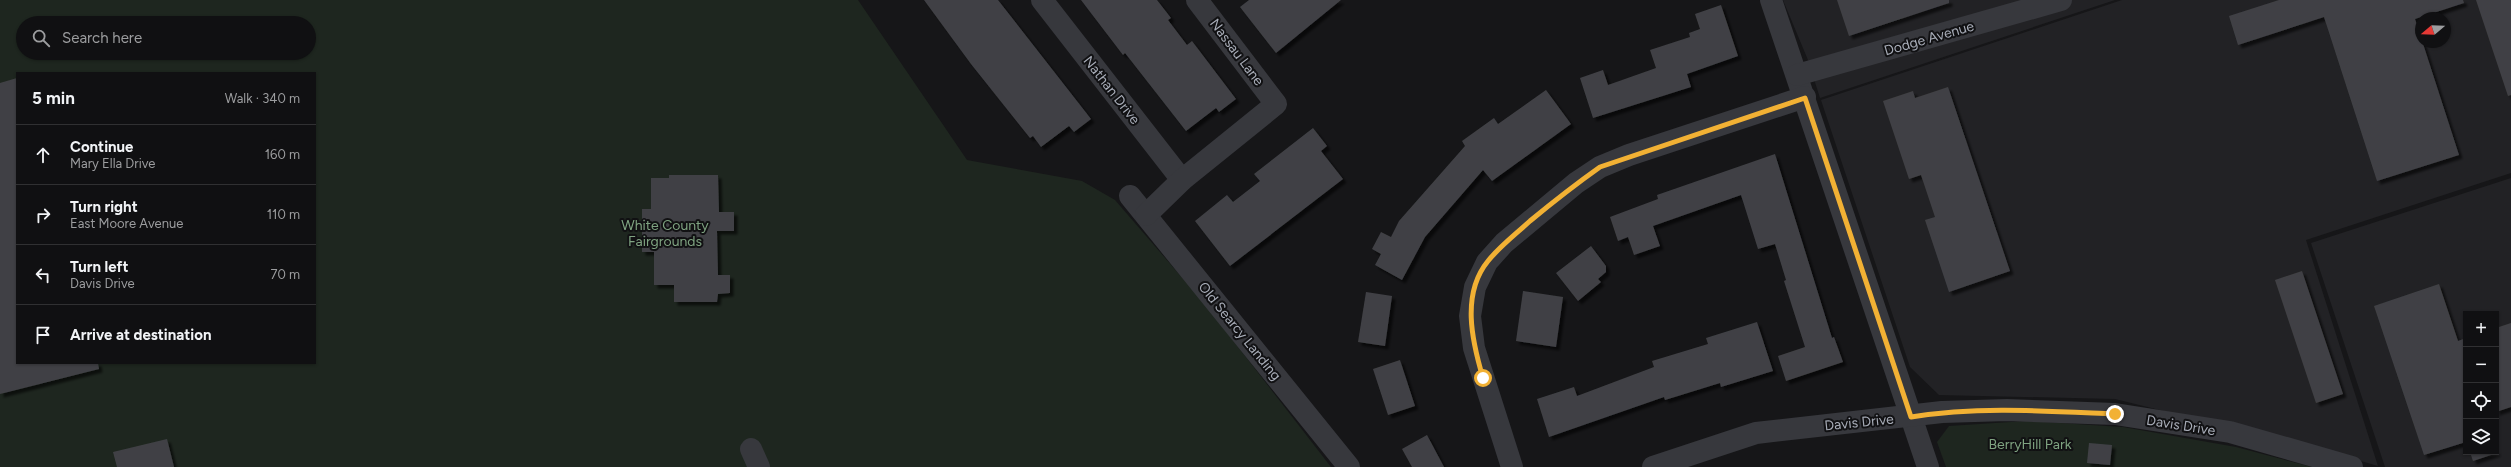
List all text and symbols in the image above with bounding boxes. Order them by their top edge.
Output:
north arrow [2415,12,2451,48]
search box [16,16,316,60]
street label: Nassau Lane [1206,16,1267,89]
street label: Dodge Avenue [1882,17,1976,59]
icon: search [30,27,52,49]
text: Search here [62,29,142,47]
street label: Nathan Drive [1080,53,1144,128]
text: 5 min [32,88,75,108]
text: Walk · 340 m [225,91,300,106]
text: Continue [70,138,133,156]
icon: ahead [32,144,54,166]
text: 160 m [265,147,300,162]
text: Mary Ella Drive [70,156,155,171]
text: Turn right [70,198,138,216]
icon: right [32,204,54,226]
text: 110 m [267,207,300,222]
text: East Moore Avenue [70,216,183,231]
park label: White County Fairgrounds [621,217,709,250]
text: Turn left [70,258,128,276]
icon: left [32,264,54,286]
text: 70 m [270,267,300,282]
text: Davis Drive [70,276,135,291]
street label: Old Searcy Landing [1195,279,1284,384]
map controls [2463,311,2499,455]
button: + [2463,311,2499,347]
icon: arrive [32,324,54,346]
text: Arrive at destination [70,326,211,344]
button: − [2463,347,2499,383]
route start [1474,369,1492,387]
button: locate [2463,383,2499,419]
route end [2106,405,2124,423]
street label: Davis Drive [1824,410,1895,435]
street label: Davis Drive [2145,412,2217,439]
button: layers [2463,419,2499,455]
park label: BerryHill Park [1988,436,2072,453]

